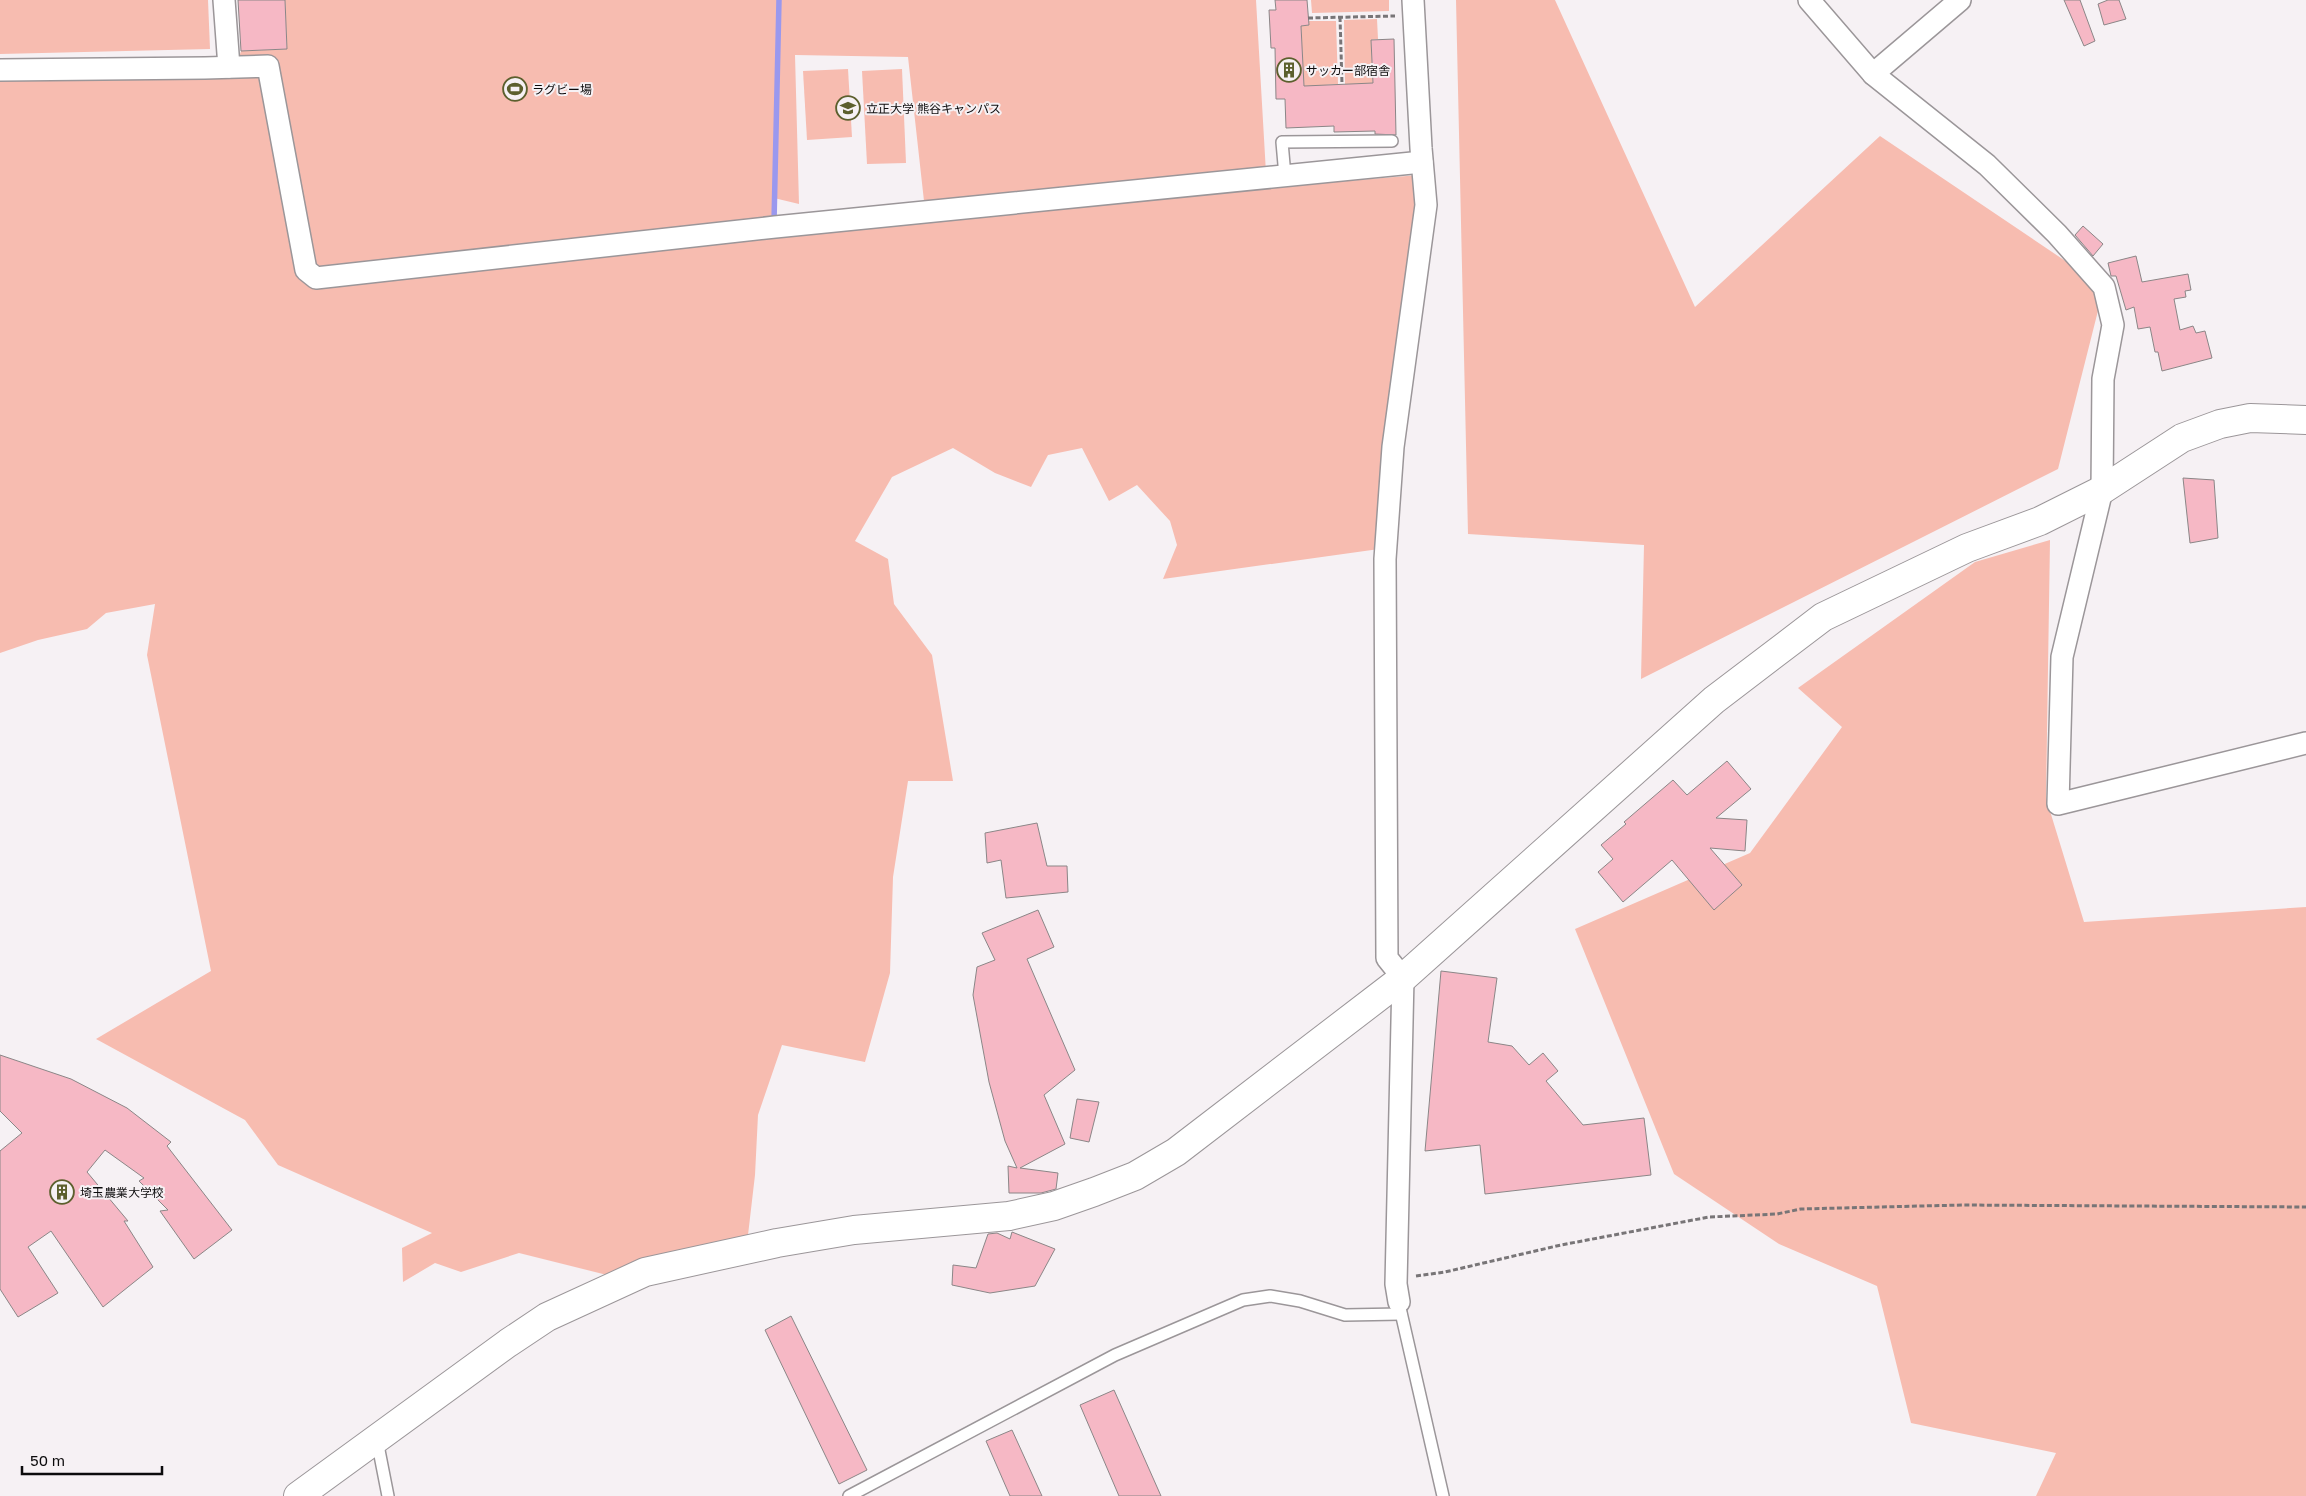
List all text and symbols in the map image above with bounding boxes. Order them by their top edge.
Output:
building icon: サッカー部宿舎 [1276,57,1302,83]
place label: サッカー部宿舎 [1306,63,1390,78]
sports icon: ラグビー場 [502,76,528,102]
place label: ラグビー場 [532,82,592,97]
school or university icon: 立正大学 熊谷キャンパス [835,95,861,121]
place label: 立正大学 熊谷キャンパス [866,101,1001,116]
building icon: 埼玉農業大学校 [49,1179,75,1205]
place label: 埼玉農業大学校 [80,1185,164,1200]
scale bar [22,1444,162,1476]
text: 50 m [30,1451,65,1469]

